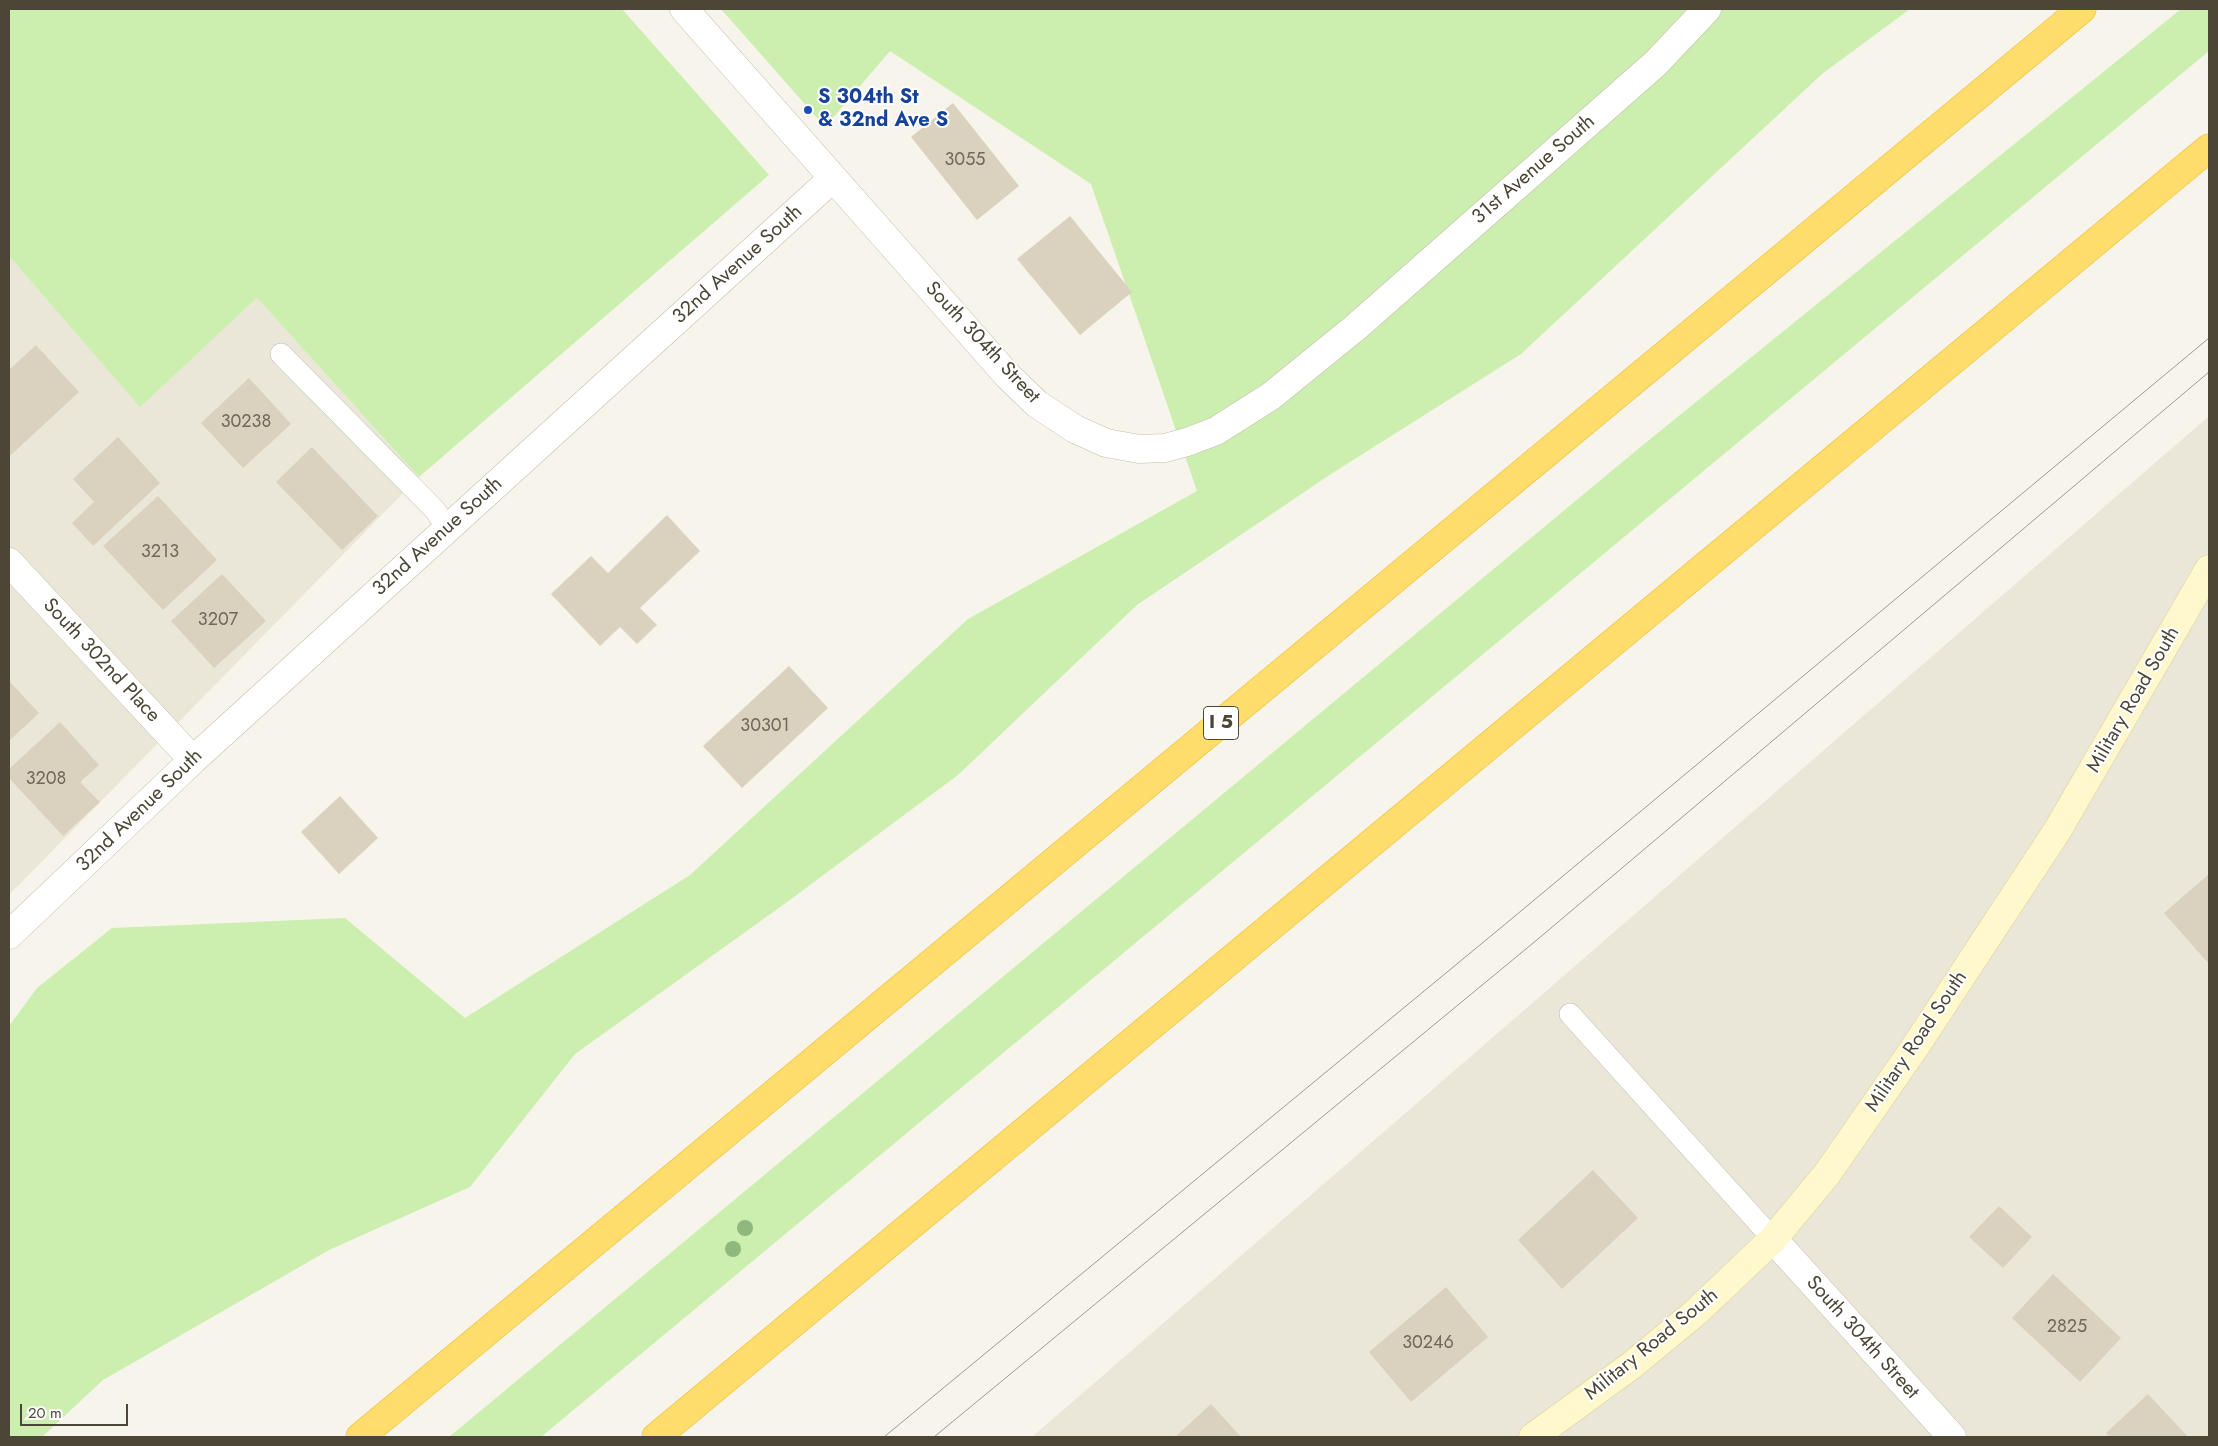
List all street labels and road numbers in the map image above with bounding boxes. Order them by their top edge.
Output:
street label: 31st Avenue South [1468,110,1600,230]
street label: 32nd Avenue South [668,200,808,330]
street label: South 304th Street [920,277,1044,409]
street label: 32nd Avenue South [368,472,508,602]
street label: South 302nd Place [37,594,165,728]
street label: Military Road South [2082,623,2186,777]
road number: I 5 [1204,706,1238,740]
street label: 32nd Avenue South [72,745,208,877]
street label: Military Road South [1861,967,1973,1117]
street label: South 304th Street [1800,1272,1924,1404]
street label: Military Road South [1580,1284,1724,1406]

